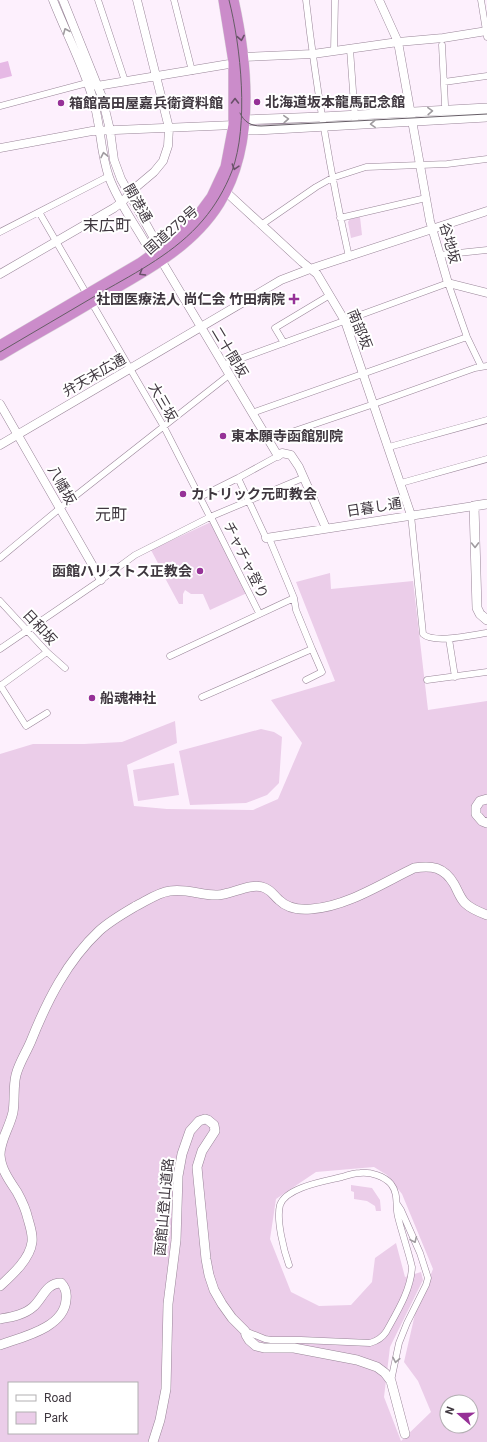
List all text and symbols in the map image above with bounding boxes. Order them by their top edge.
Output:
one-way arrow [62,28,70,35]
one-way arrow [236,35,244,41]
place label: 北海道坂本龍馬記念館 [265,94,405,110]
place label: 箱館高田屋嘉兵衛資料館 [69,95,223,111]
marker: 北海道坂本龍馬記念館 [252,97,262,107]
marker: 箱館高田屋嘉兵衛資料館 [56,98,66,108]
one-way arrow [231,98,239,104]
one-way arrow [427,107,433,115]
one-way arrow [283,114,289,123]
one-way arrow [370,119,376,128]
one-way arrow [100,152,108,158]
one-way arrow [231,164,240,171]
street label: 開港通 [121,181,155,225]
street label: 国道279号 [141,202,201,258]
district label: 末広町 [83,216,131,235]
street label: 谷地坂 [437,221,463,265]
one-way arrow [139,268,146,275]
place label: 社団医療法人 尚仁会 竹田病院 [96,291,285,307]
marker: 社団医療法人 尚仁会 竹田病院 [288,293,300,305]
street label: 南部坂 [345,307,375,351]
street label: 二十間坂 [209,324,251,380]
street label: 弁天末広通 [60,351,128,399]
street label: 大三坂 [146,380,180,424]
place label: 東本願寺函館別院 [231,428,343,444]
marker: 東本願寺函館別院 [218,431,228,441]
street label: 八幡坂 [45,463,79,507]
place label: カトリック元町教会 [191,486,317,502]
marker: カトリック元町教会 [178,489,188,499]
street label: 日暮し通 [345,495,403,519]
district label: 元町 [95,505,127,524]
street label: チャチャ登り [220,519,272,601]
one-way arrow [471,542,480,548]
place label: 函館ハリストス正教会 [52,563,192,579]
marker: 函館ハリストス正教会 [195,566,205,576]
street label: 日和坂 [20,606,60,648]
place label: 船魂神社 [100,690,156,706]
marker: 船魂神社 [87,693,97,703]
street label: 函館山登山道路 [152,1157,176,1257]
one-way arrow [409,1235,417,1243]
one-way arrow [392,1357,401,1363]
legend [8,1382,138,1434]
text: Road [44,1391,72,1405]
north arrow [439,1394,479,1434]
text: N [443,1405,458,1417]
text: Park [44,1411,69,1425]

